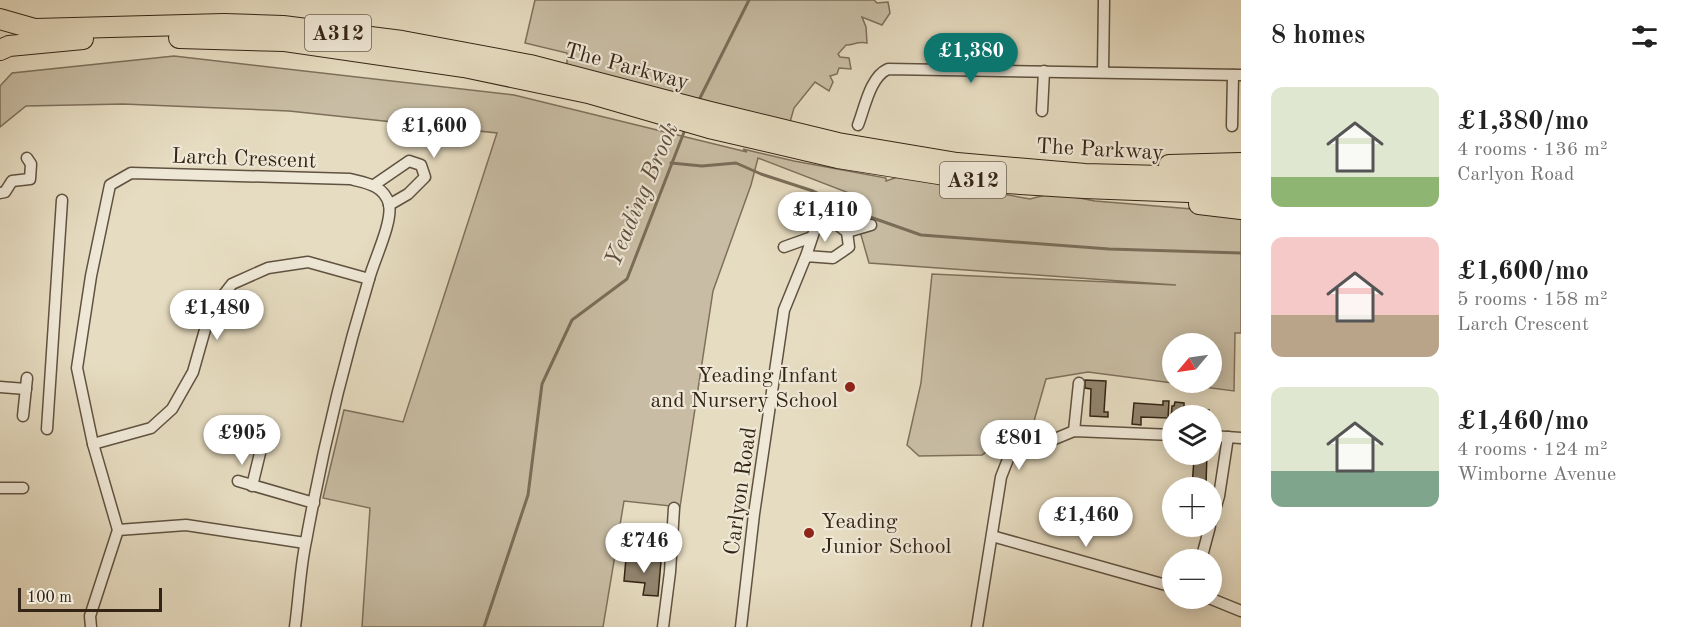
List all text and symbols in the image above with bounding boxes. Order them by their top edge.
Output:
road number: A312 [305,15,371,51]
icon: filters [1628,20,1661,53]
text: 8 homes [1271,23,1365,49]
pin: £1,380 [922,33,1020,84]
street label: The Parkway [562,40,691,94]
text: £1,380 [938,42,1004,62]
pin: £1,600 [385,108,483,159]
text: £1,380/mo [1457,109,1589,135]
icon: home [1319,111,1391,183]
text: £1,600 [401,117,467,137]
water label: Yeading Brook [602,119,684,270]
street label: The Parkway [1035,136,1165,164]
text: 4 rooms · 136 m² [1457,140,1607,160]
street label: Larch Crescent [171,145,317,173]
road number: A312 [940,162,1006,198]
text: Carlyon Road [1457,165,1574,185]
pin: £1,410 [776,192,874,243]
text: £1,410 [792,201,858,221]
text: £1,600/mo [1457,259,1589,285]
icon: home [1319,261,1391,333]
pin: £1,480 [168,290,266,341]
text: 5 rooms · 158 m² [1457,290,1607,310]
text: £1,480 [184,299,250,319]
text: Larch Crescent [1457,315,1589,335]
north arrow [1162,333,1222,393]
map controls [1162,333,1222,609]
place label: Yeading Infant and Nursery School [650,365,838,412]
marker: Yeading Infant and Nursery School [843,380,857,394]
button: layers [1162,405,1222,465]
text: £1,460/mo [1457,409,1589,435]
icon: home [1319,411,1391,483]
pin: £905 [206,415,278,466]
pin: £801 [983,420,1055,471]
text: £905 [217,424,267,444]
street label: Carlyon Road [721,426,761,557]
text: £801 [994,429,1044,449]
text: 4 rooms · 124 m² [1457,440,1607,460]
text: Wimborne Avenue [1457,465,1616,485]
button: + [1162,477,1222,537]
pin: £1,460 [1037,497,1135,548]
text: £1,460 [1053,506,1119,526]
place label: Yeading Junior School [821,511,952,558]
pin: £746 [608,523,680,574]
marker: Yeading Junior School [802,526,816,540]
text: £746 [619,532,669,552]
button: − [1162,549,1222,609]
scale bar [18,585,162,612]
text: 100 m [27,590,72,606]

